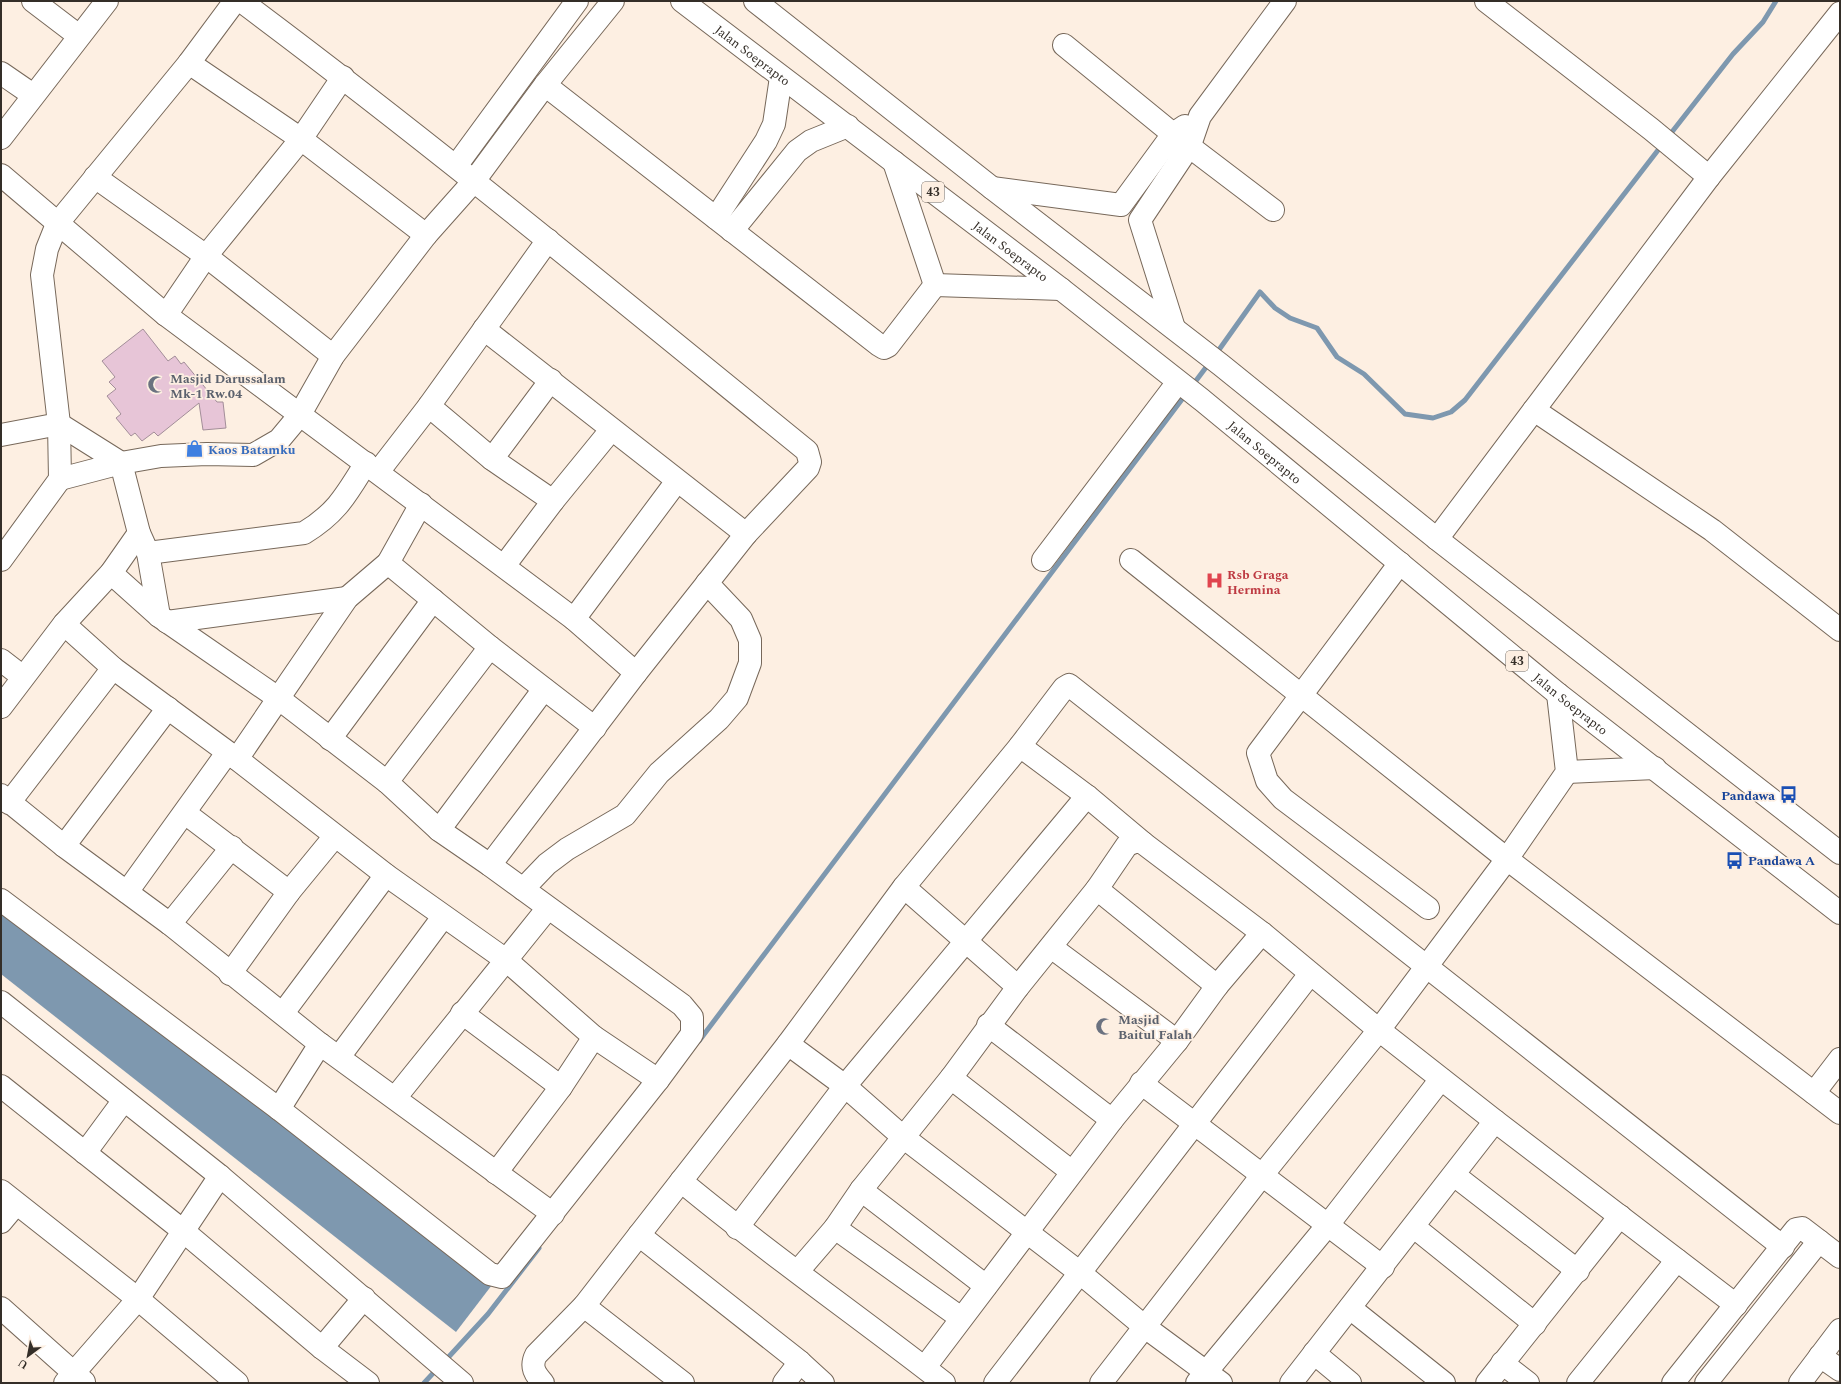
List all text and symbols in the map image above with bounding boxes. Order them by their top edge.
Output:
street label: Jalan Soeprapto [710,20,794,91]
road number: 43 [922,182,944,202]
street label: Jalan Soeprapto [968,216,1052,287]
place label: Masjid Darussalam Mk-1 Rw.04 [170,369,286,404]
mosque icon: Masjid Darussalam Mk-1 Rw.04 [147,375,167,395]
street label: Jalan Soeprapto [1223,416,1306,489]
shop icon: Kaos Batamku [185,439,205,459]
place label: Kaos Batamku [208,440,296,460]
place label: Rsb Graga Hermina [1227,565,1289,600]
hospital icon: Rsb Graga Hermina [1204,571,1224,591]
road number: 43 [1506,651,1528,671]
street label: Jalan Soeprapto [1528,668,1612,740]
bus stop icon: Pandawa [1778,785,1798,805]
place label: Pandawa [1721,786,1775,806]
bus stop icon: Pandawa A [1725,850,1745,870]
place label: Pandawa A [1748,851,1815,871]
place label: Masjid Baitul Falah [1118,1010,1192,1045]
mosque icon: Masjid Baitul Falah [1095,1016,1115,1036]
north arrow [8,1336,48,1376]
text: U [15,1354,31,1374]

